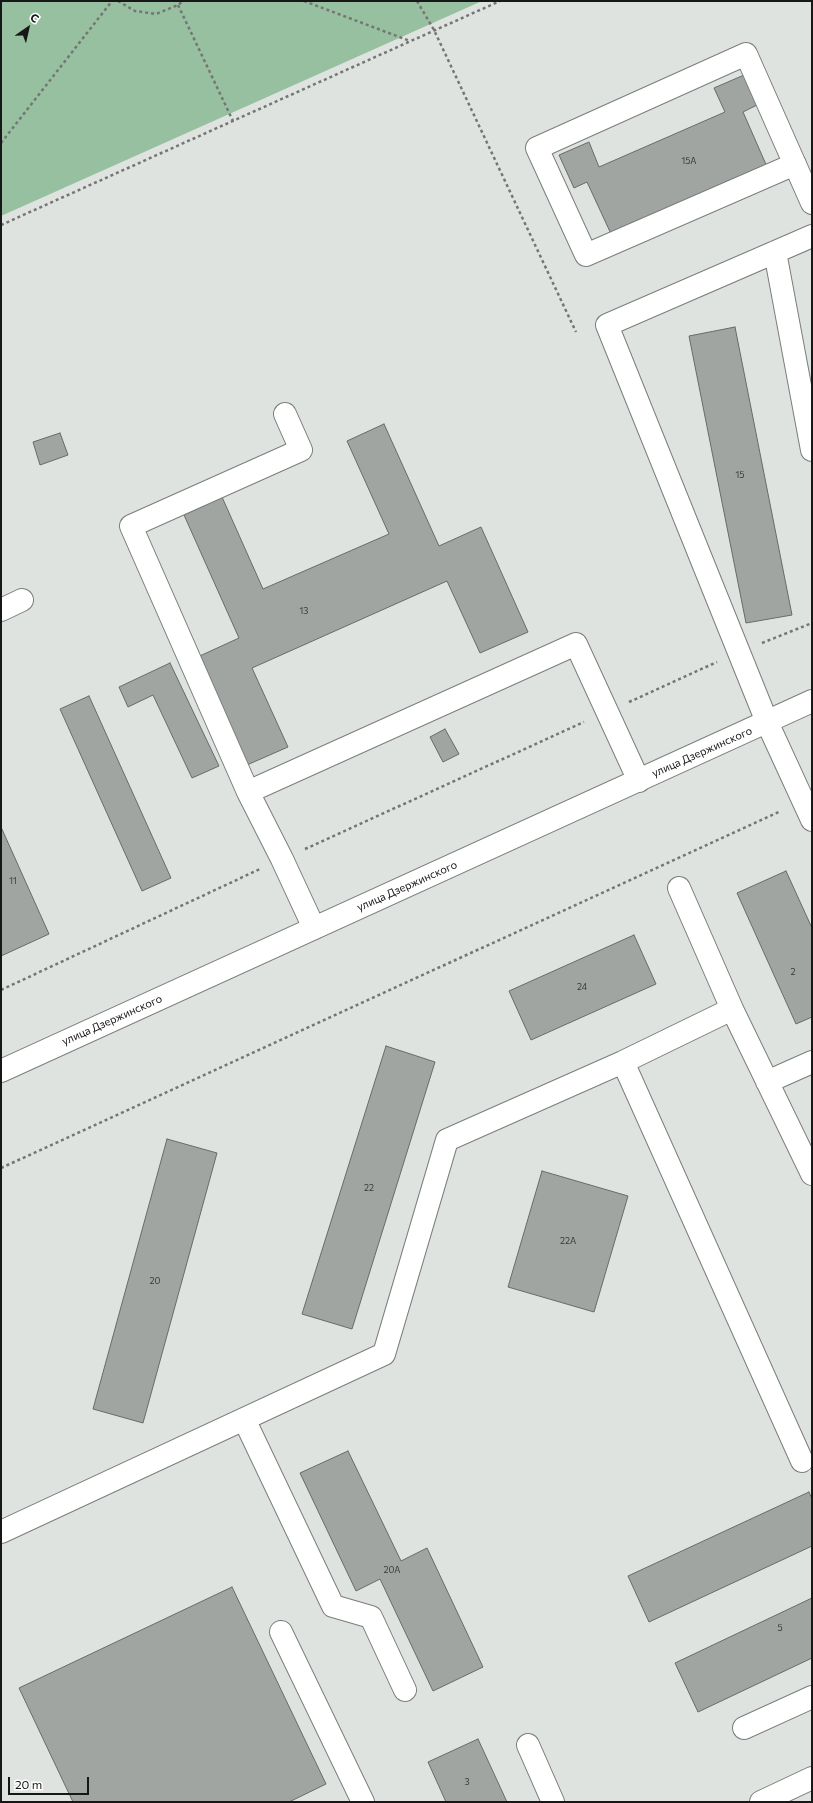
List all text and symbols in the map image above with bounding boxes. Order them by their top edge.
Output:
north arrow [8,8,48,48]
text: С [28,10,42,25]
house number: 15А [681,156,697,166]
house number: 15 [735,470,745,480]
house number: 13 [300,606,308,616]
street label: улица Дзержинского [650,724,754,780]
street label: улица Дзержинского [355,858,459,914]
house number: 11 [9,876,17,886]
house number: 2 [791,967,795,977]
house number: 24 [577,982,587,992]
street label: улица Дзержинского [60,992,164,1048]
house number: 22 [364,1183,374,1193]
house number: 22А [560,1236,576,1246]
house number: 20 [150,1276,160,1286]
house number: 20А [384,1565,400,1575]
house number: 5 [777,1623,783,1633]
scale bar [10,1769,91,1795]
text: 20 m [15,1777,42,1791]
house number: 3 [464,1777,470,1787]

